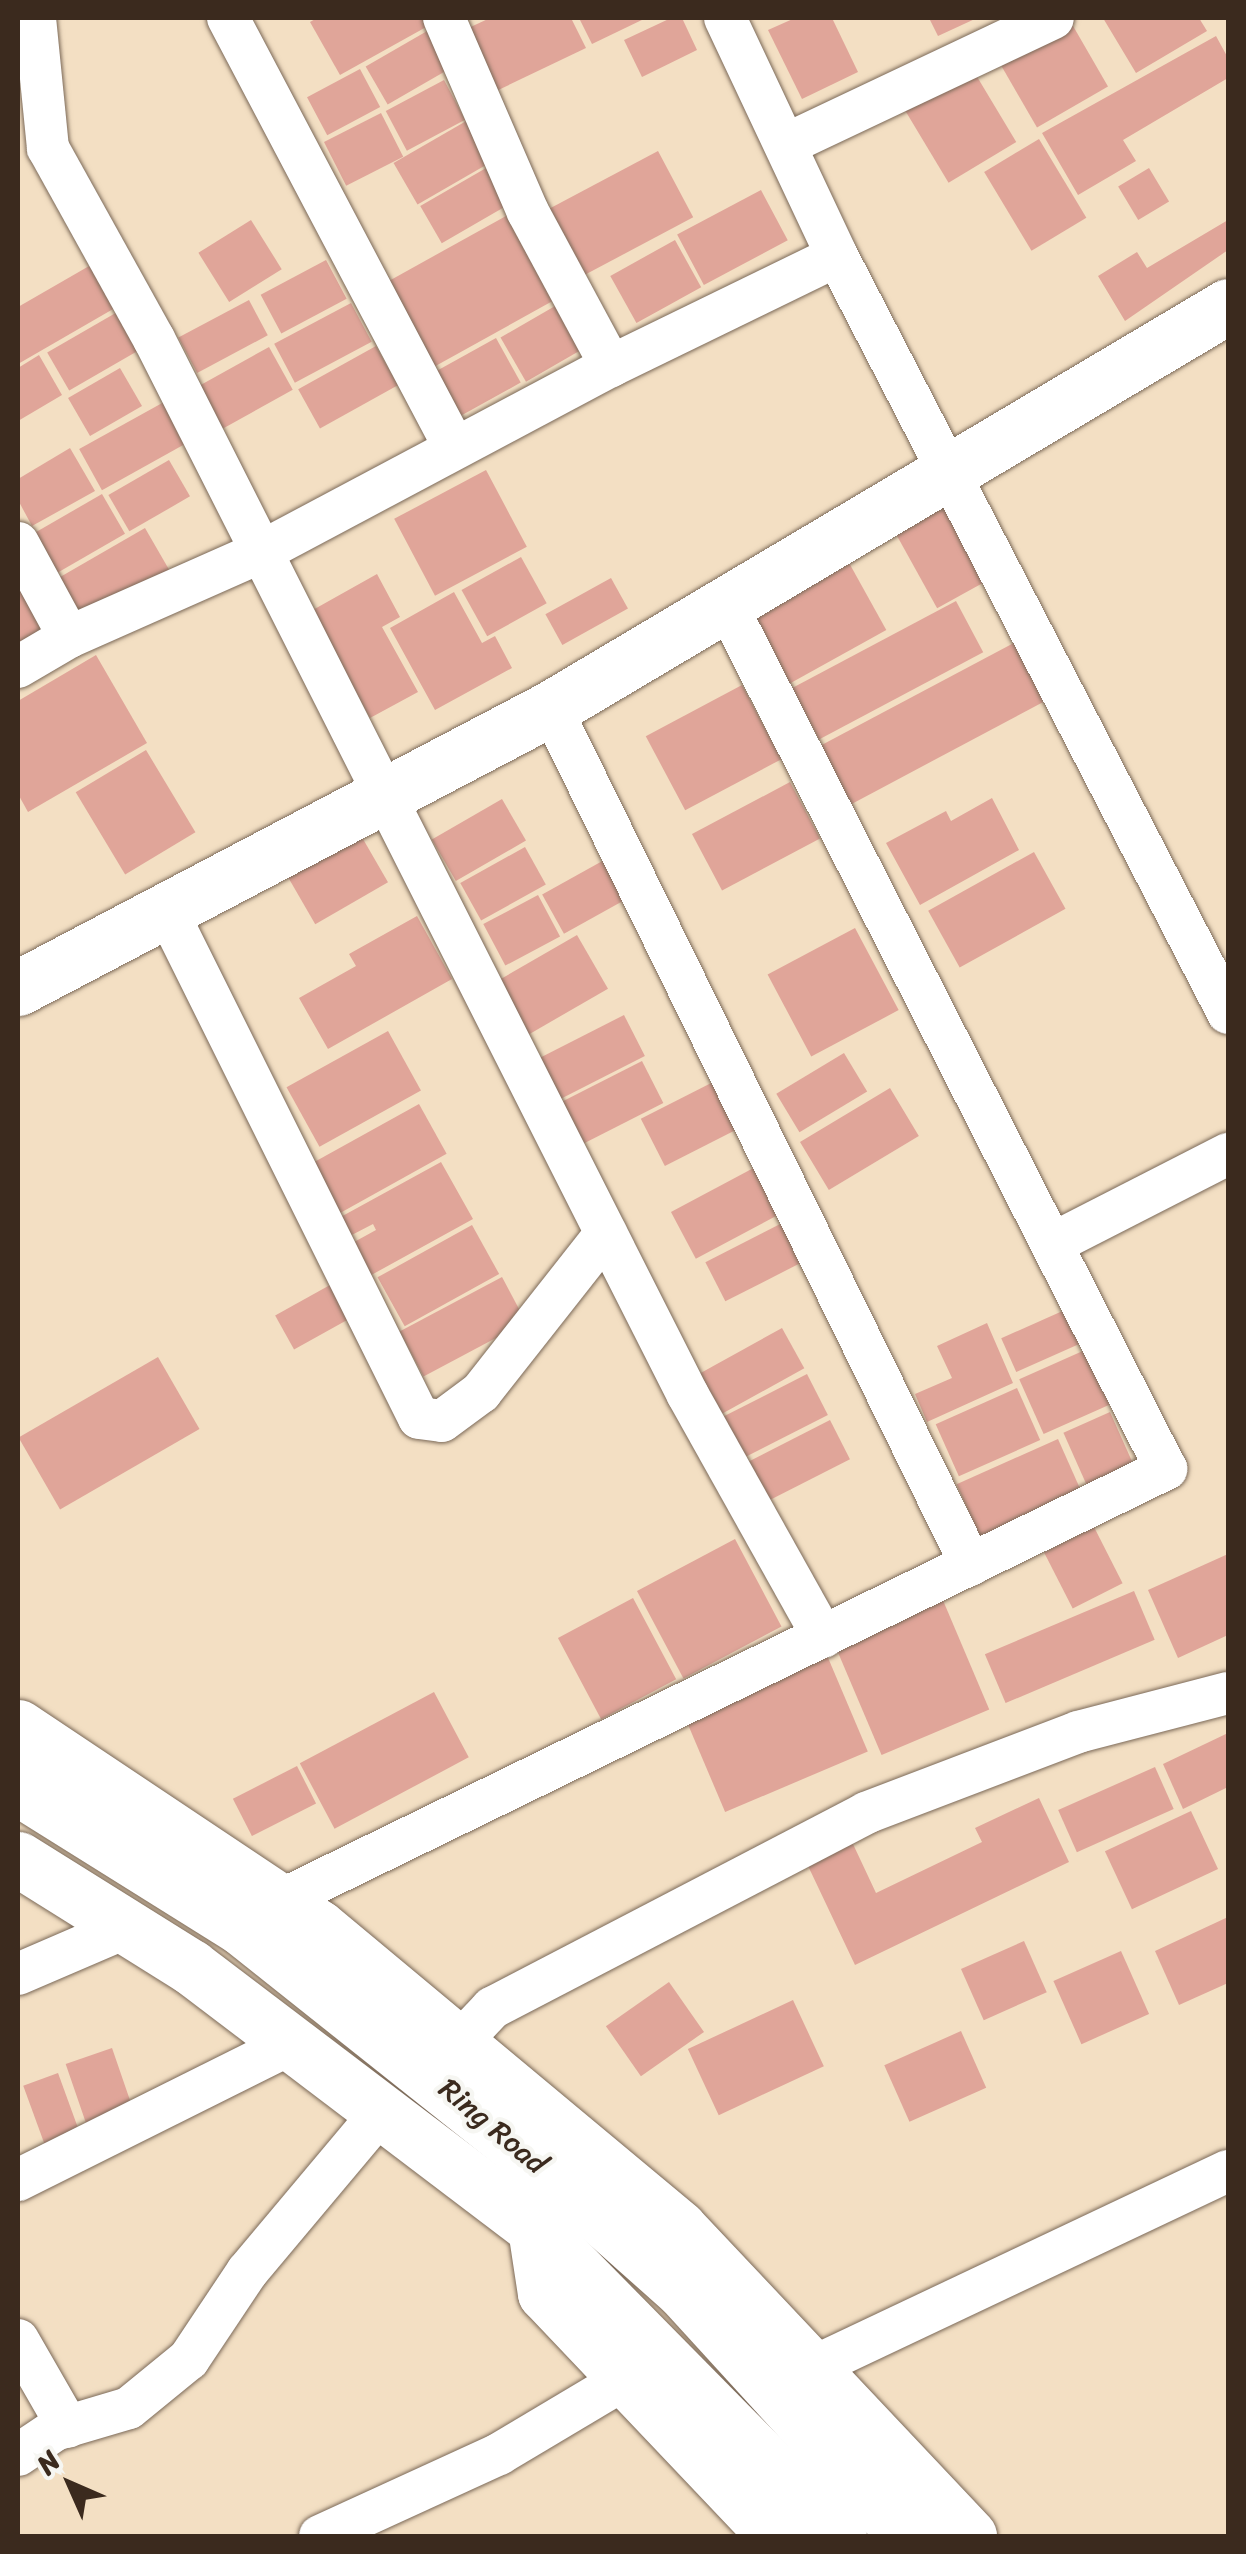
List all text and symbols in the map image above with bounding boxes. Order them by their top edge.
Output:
street label: Ring Road [432,2070,554,2182]
north arrow [20,2434,120,2534]
text: N [24,2438,73,2487]

